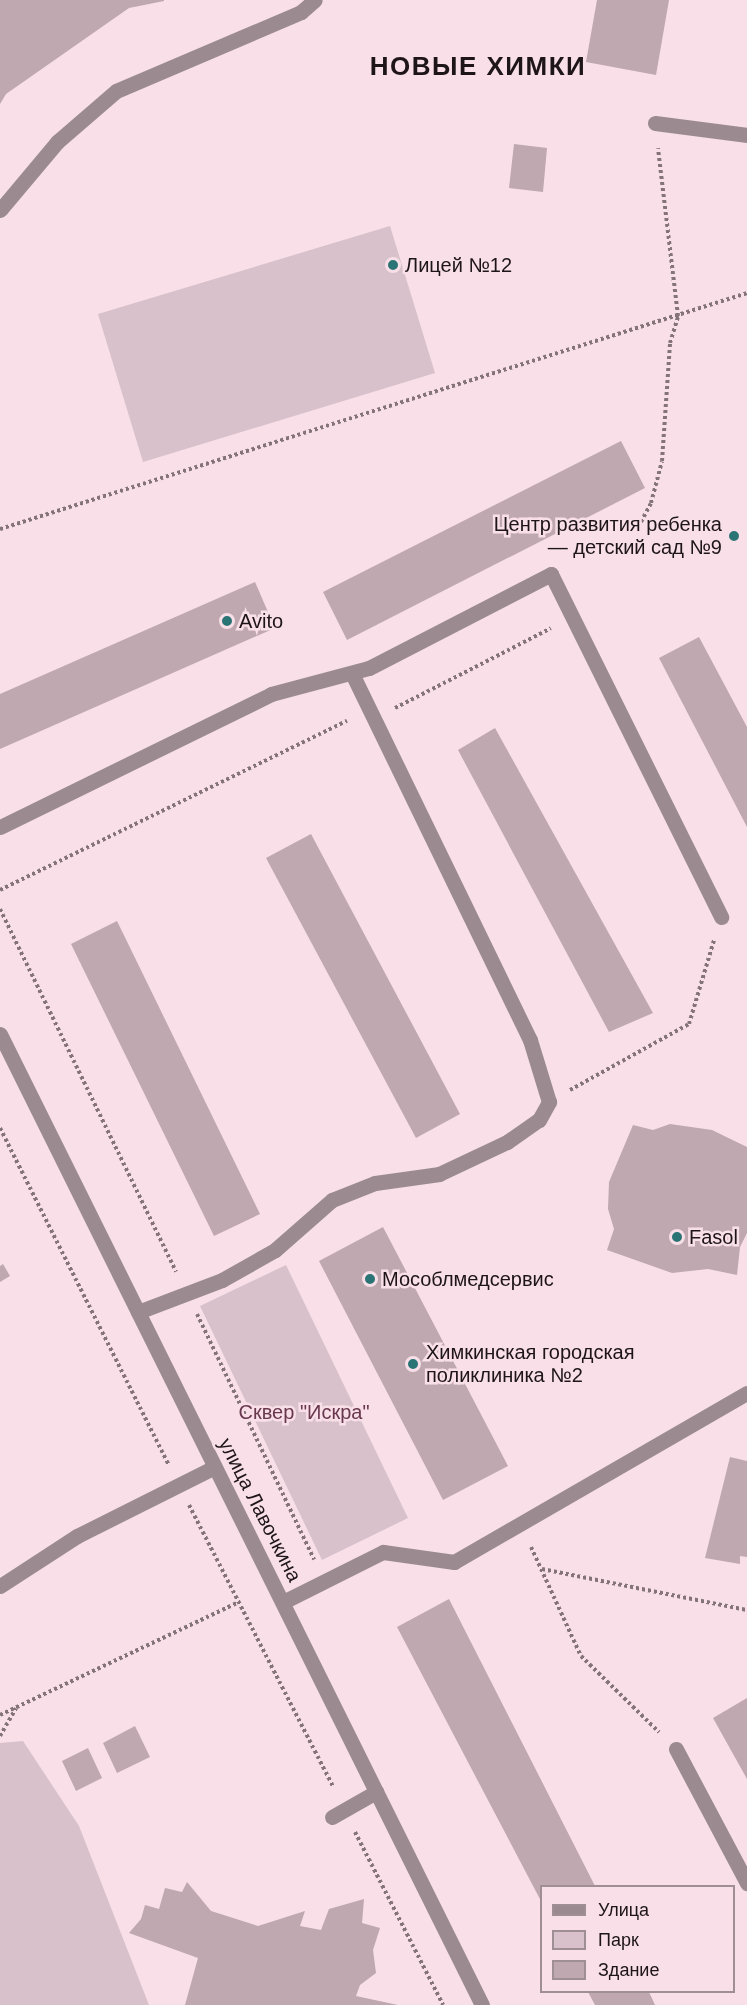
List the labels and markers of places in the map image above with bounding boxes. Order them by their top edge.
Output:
place label: Лицей №12 [405,253,512,277]
marker: Лицей №12 [386,258,400,272]
place label: Центр развития ребенка — детский сад №9 [494,512,722,559]
marker: Центр развития ребенка — детский сад №9 [727,529,741,543]
place label: Avito [239,609,283,633]
marker: Avito [220,614,234,628]
place label: Fasol [689,1225,738,1249]
marker: Fasol [670,1230,684,1244]
place label: Мособлмедсервис [382,1267,554,1291]
marker: Мособлмедсервис [363,1272,377,1286]
place label: Химкинская городская поликлиника №2 [426,1340,635,1387]
marker: Химкинская городская поликлиника №2 [404,1355,422,1373]

